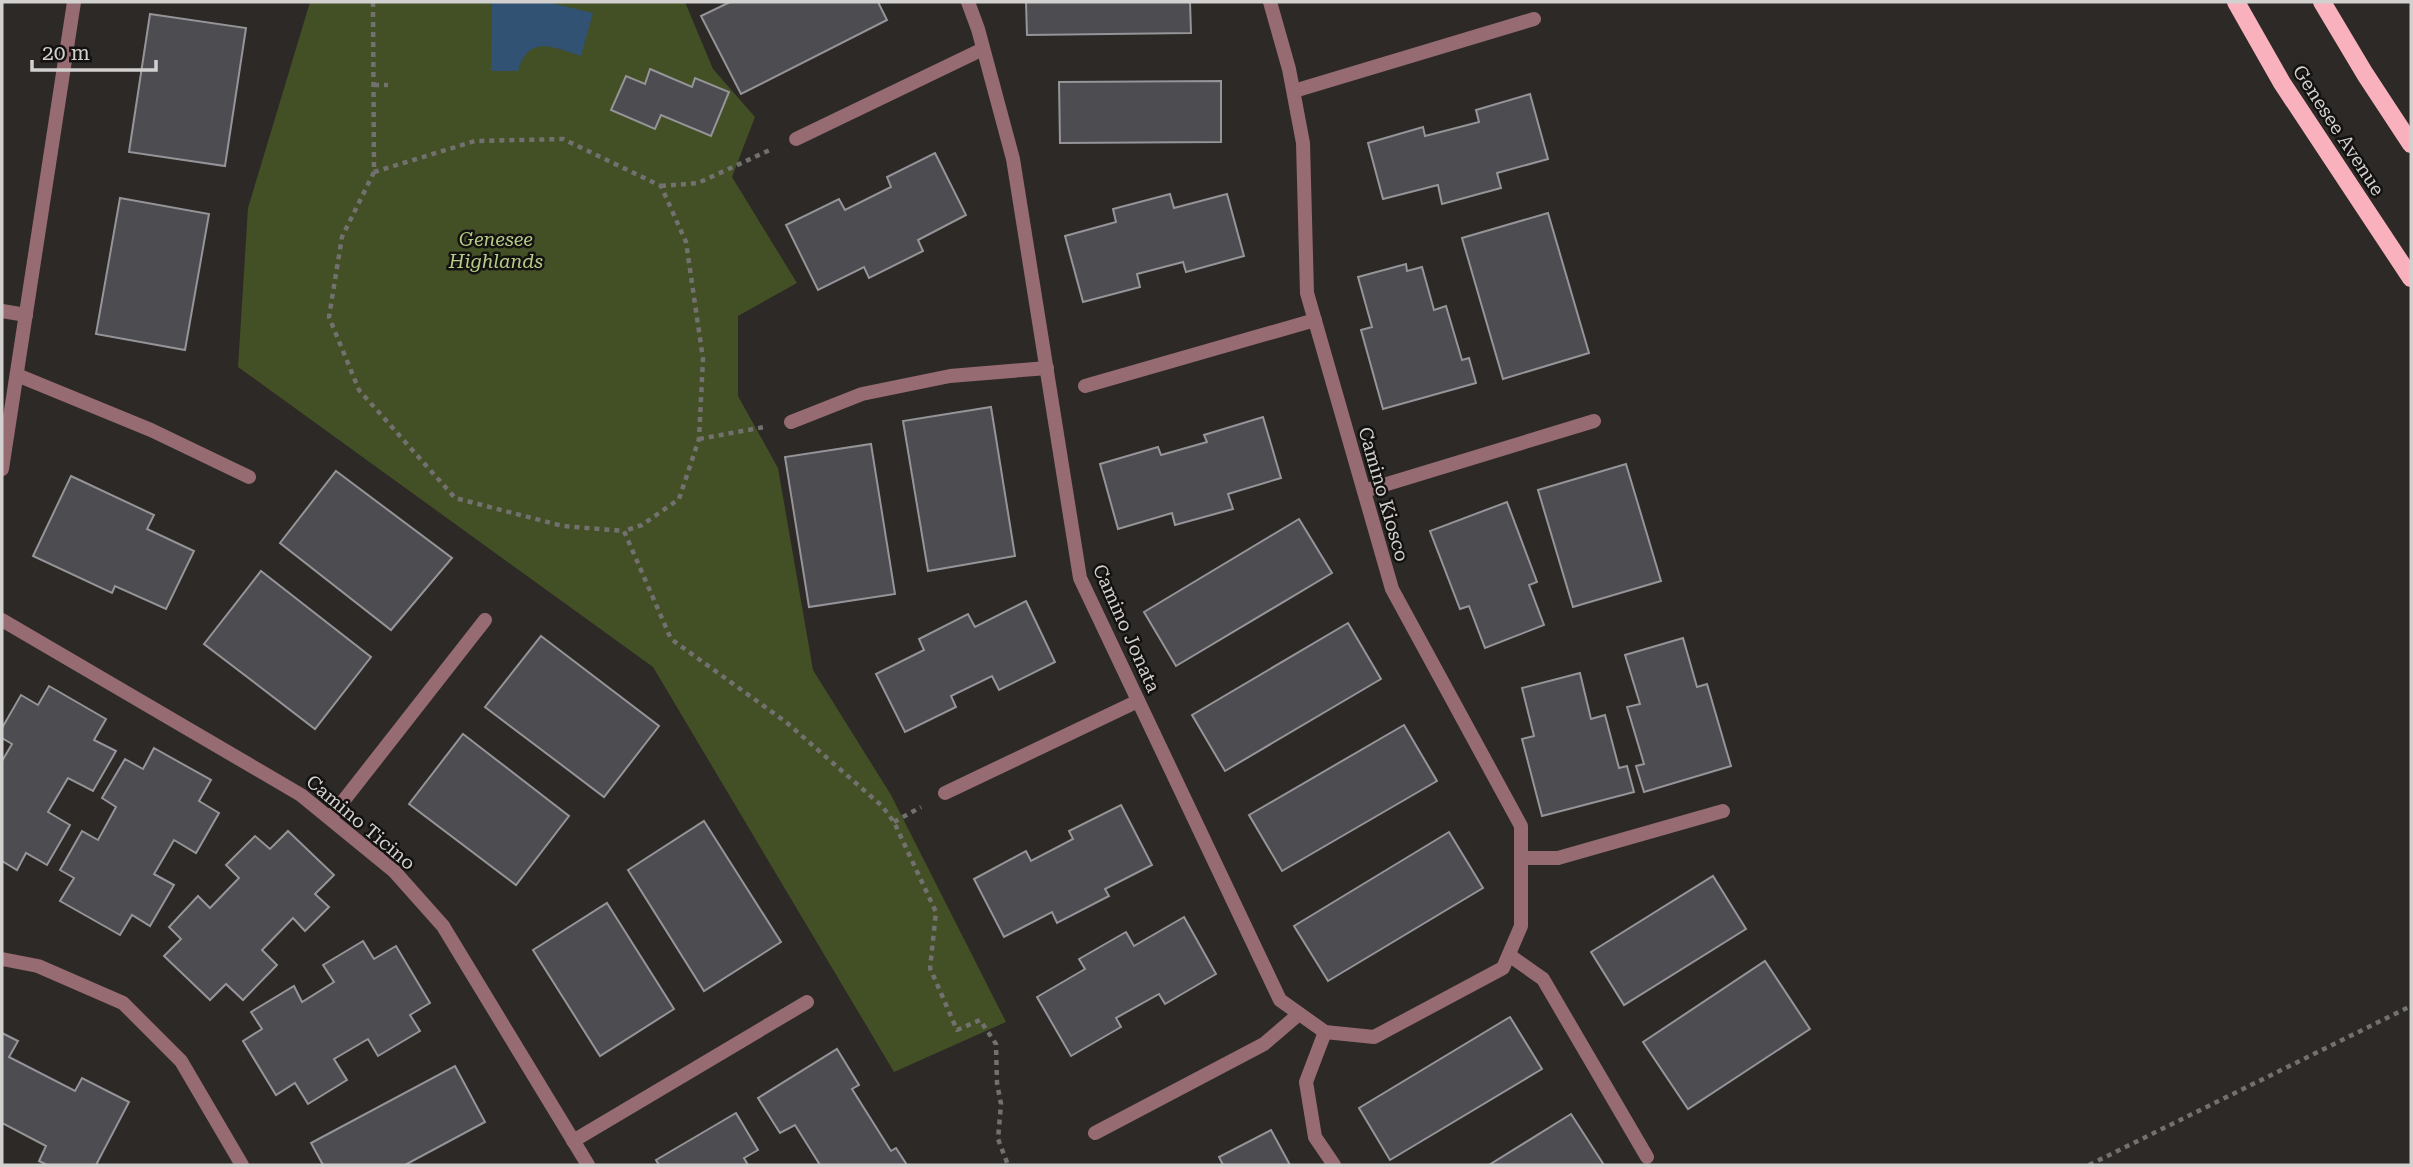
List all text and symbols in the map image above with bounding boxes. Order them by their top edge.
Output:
scale bar [32,28,156,72]
text: 20 m [42,41,90,65]
street label: Genesee Avenue [2288,61,2389,200]
park label: Genesee Highlands [448,228,543,273]
street label: Camino Kiosco [1353,424,1414,564]
street label: Camino Jonata [1088,561,1165,696]
street label: Camino Ticino [301,770,420,875]

